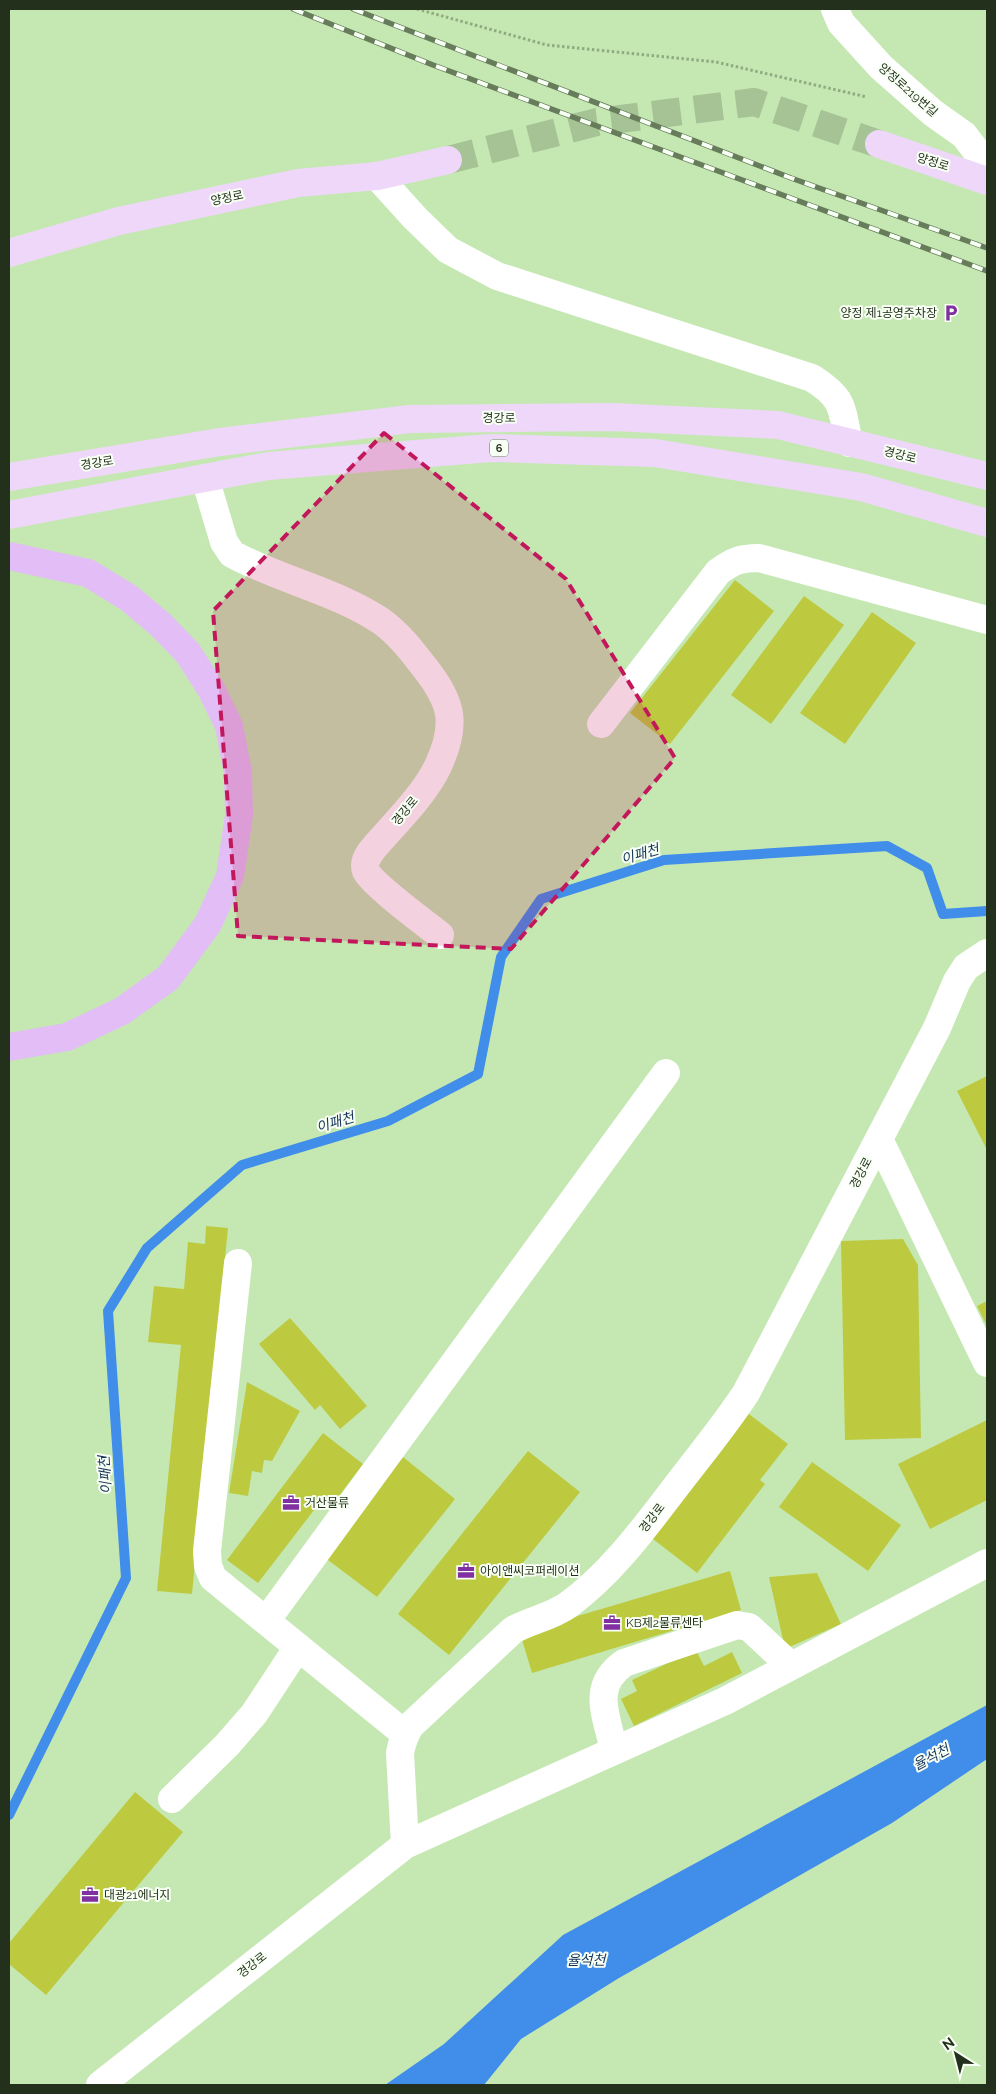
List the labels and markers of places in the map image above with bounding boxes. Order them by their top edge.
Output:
parking icon: 양정 제1공영주차장 [941,303,961,323]
place label: 양정 제1공영주차장 [840,306,937,320]
office icon: 거산물류 [281,1493,301,1513]
place label: 거산물류 [305,1496,349,1510]
office icon: 아이앤씨코퍼레이션 [456,1561,476,1581]
place label: 아이앤씨코퍼레이션 [480,1564,579,1578]
office icon: KB제2물류센타 [602,1613,622,1633]
place label: KB제2물류센타 [626,1616,703,1630]
office icon: 대광21에너지 [80,1885,100,1905]
place label: 대광21에너지 [104,1888,171,1902]

